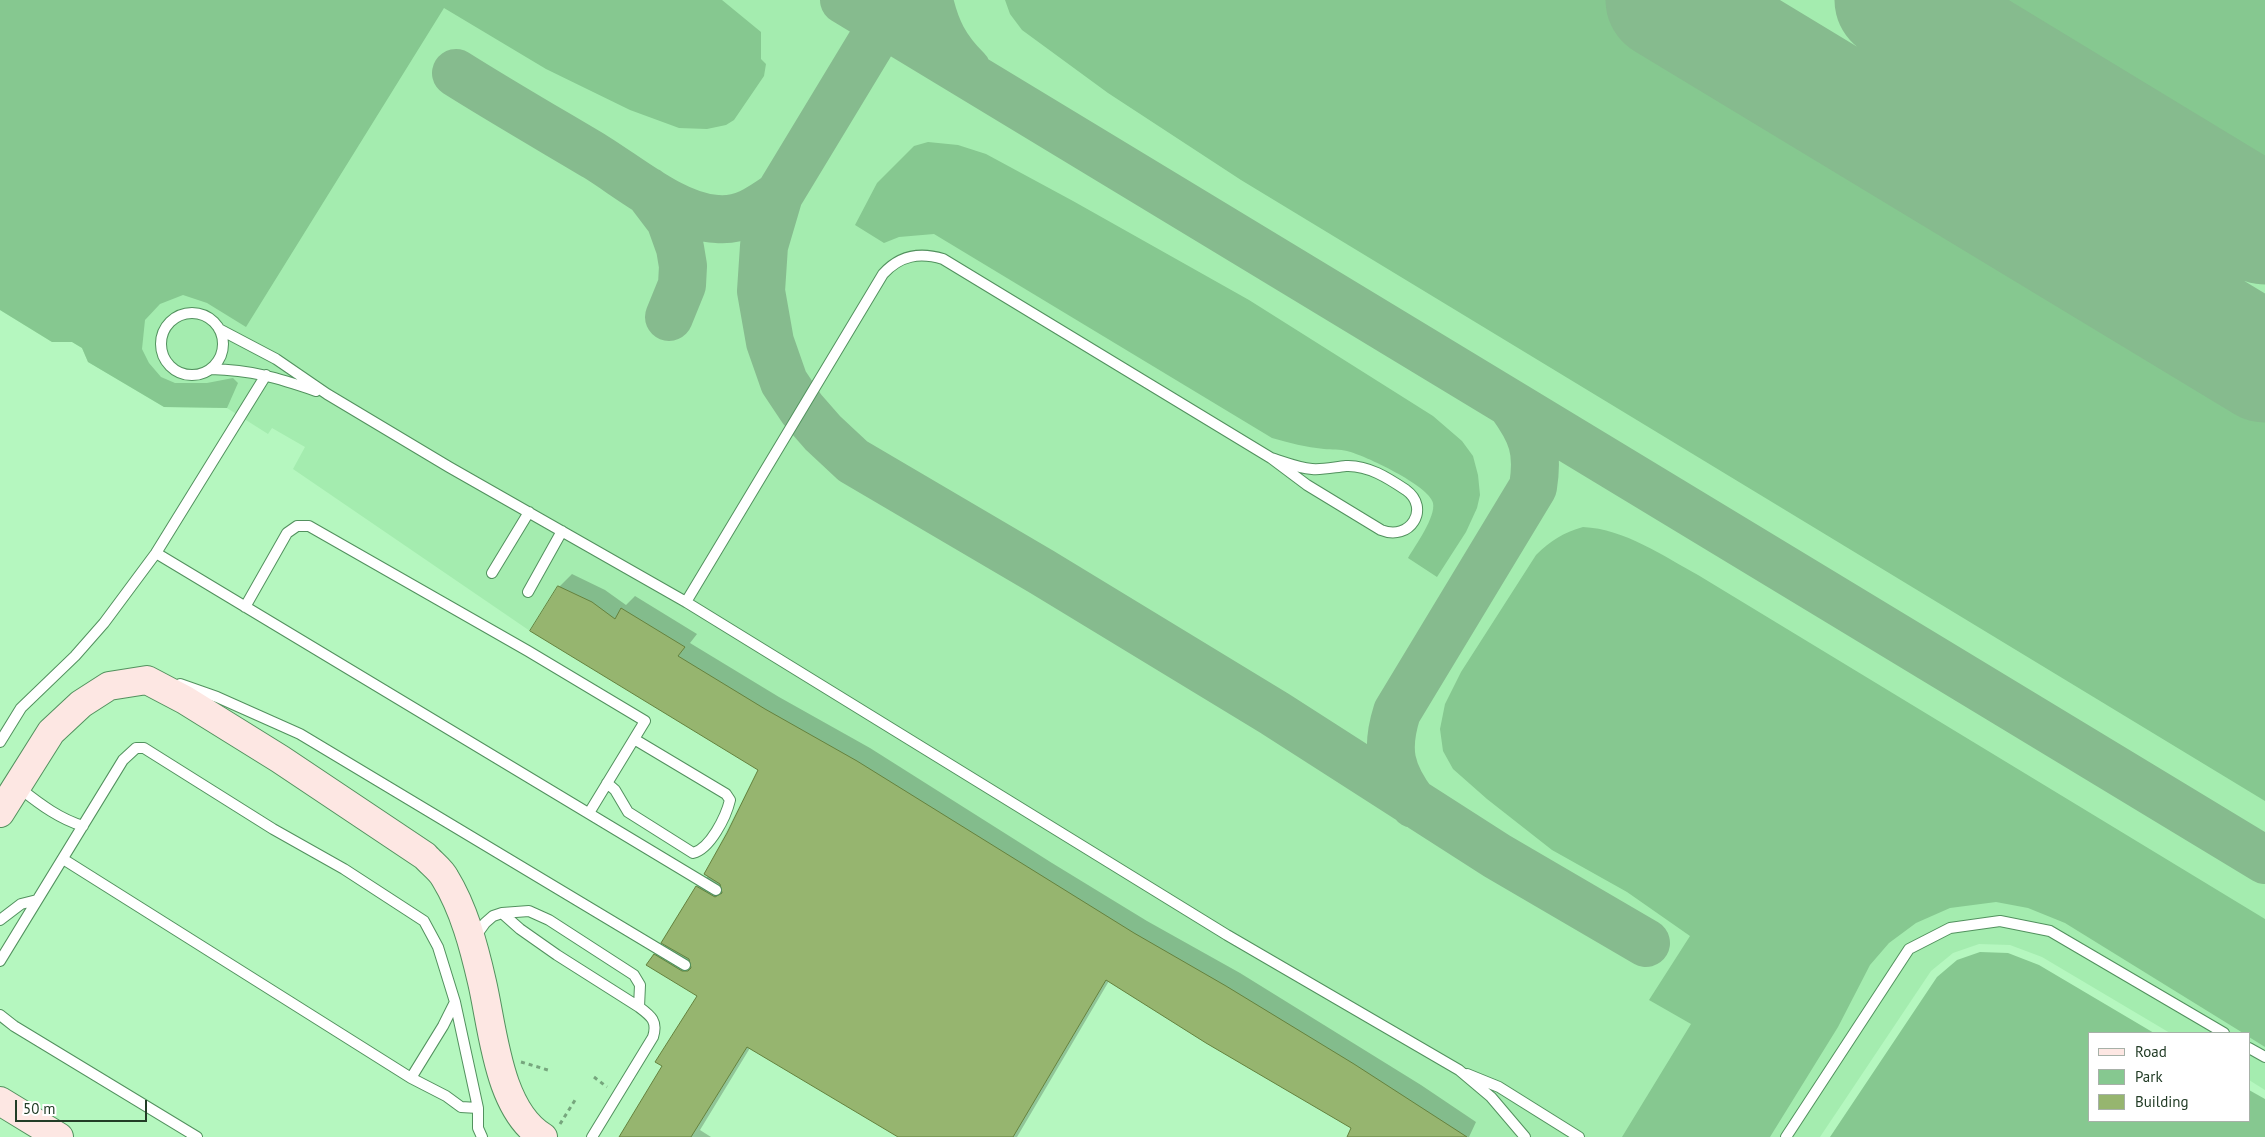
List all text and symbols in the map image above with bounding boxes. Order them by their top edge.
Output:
legend [2088,1032,2250,1122]
text: Road [2135,1042,2167,1061]
text: Park [2135,1067,2163,1086]
scale bar [18,1090,150,1122]
text: Building [2135,1092,2189,1111]
text: 50 m [23,1099,56,1118]

